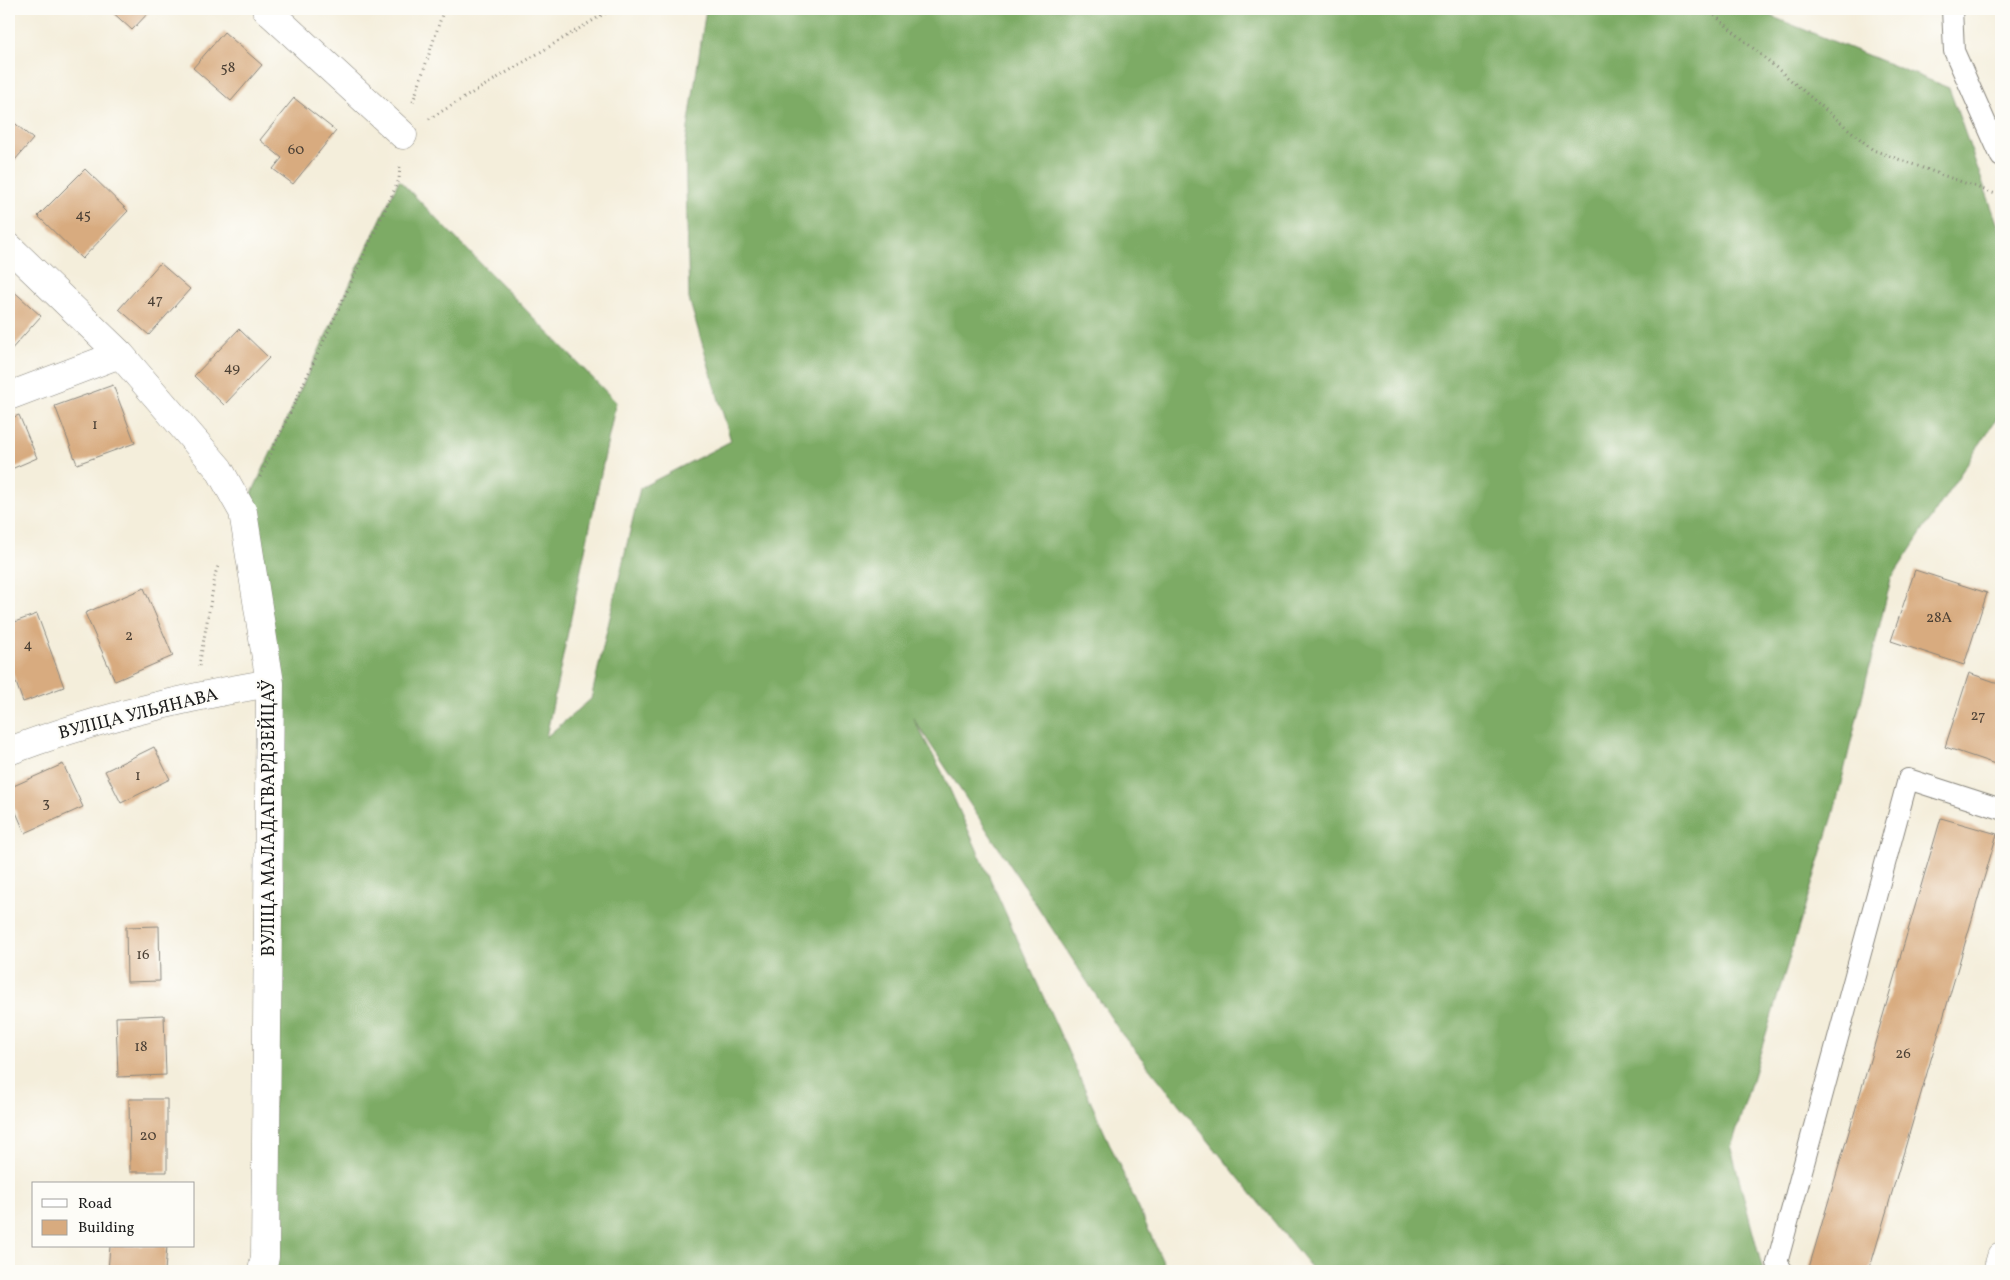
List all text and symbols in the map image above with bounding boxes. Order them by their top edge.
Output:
house number: 58 [221,58,235,79]
house number: 60 [288,140,304,161]
house number: 45 [75,205,91,226]
house number: 47 [147,290,163,311]
house number: 49 [224,358,240,379]
house number: 1 [92,415,98,436]
house number: 28А [1926,608,1953,629]
house number: 2 [125,626,133,647]
house number: 4 [24,635,33,656]
street label: ВУЛІЦА МАЛАДАГВАРДЗЕЙЦАЎ [257,679,282,956]
street label: ВУЛІЦА УЛЬЯНАВА [56,682,221,746]
house number: 27 [1971,706,1985,727]
house number: 1 [135,766,141,787]
house number: 3 [42,793,50,814]
house number: 16 [136,945,150,966]
house number: 18 [134,1037,148,1058]
house number: 26 [1895,1044,1911,1065]
house number: 20 [140,1126,156,1147]
legend [32,1182,195,1248]
text: Road [78,1194,112,1215]
text: Building [78,1218,135,1239]

